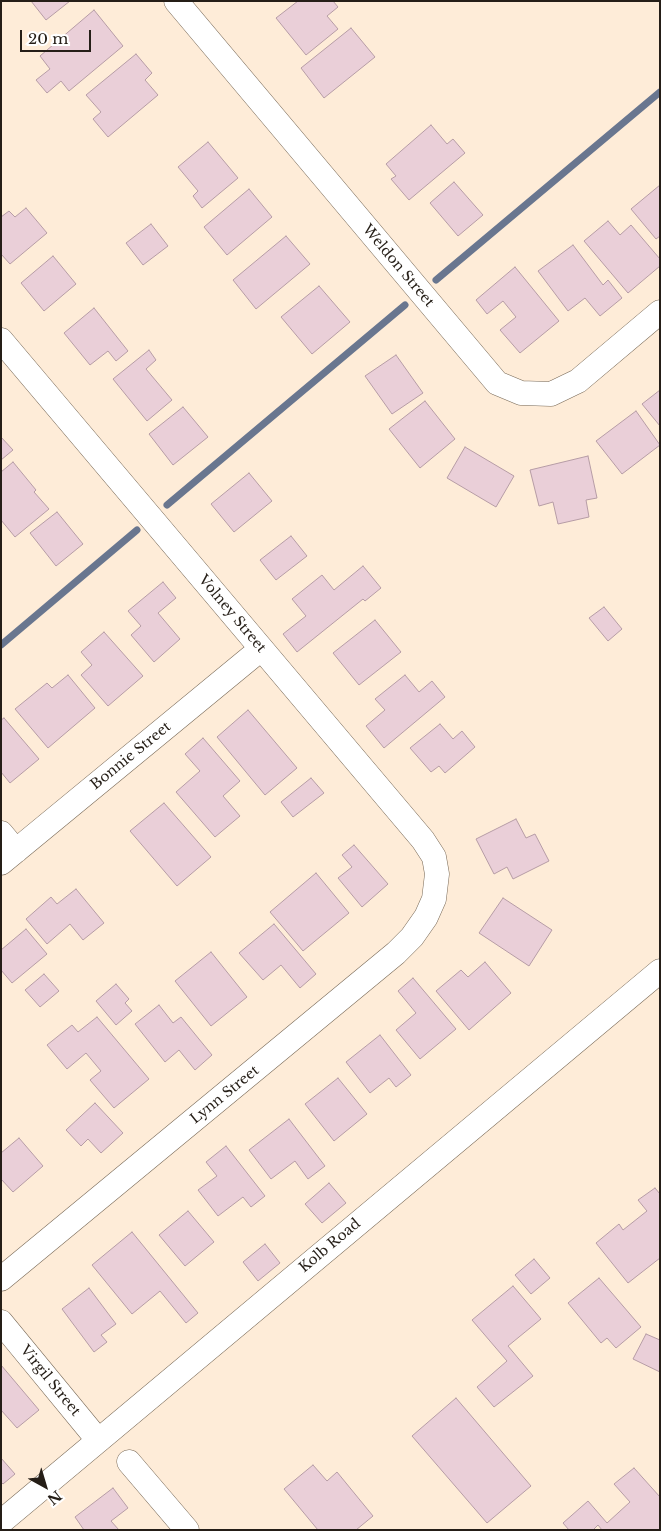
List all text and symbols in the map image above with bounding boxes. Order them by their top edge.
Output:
scale bar [22,20,94,52]
text: 20 m [28,29,68,48]
street label: Weldon Street [359,221,437,311]
street label: Volney Street [195,572,269,656]
street label: Bonnie Street [88,719,174,793]
street label: Lynn Street [187,1062,263,1128]
street label: Kolb Road [296,1216,364,1276]
street label: Virgil Street [16,1342,84,1420]
north arrow [20,1461,70,1511]
text: N [44,1487,65,1509]

